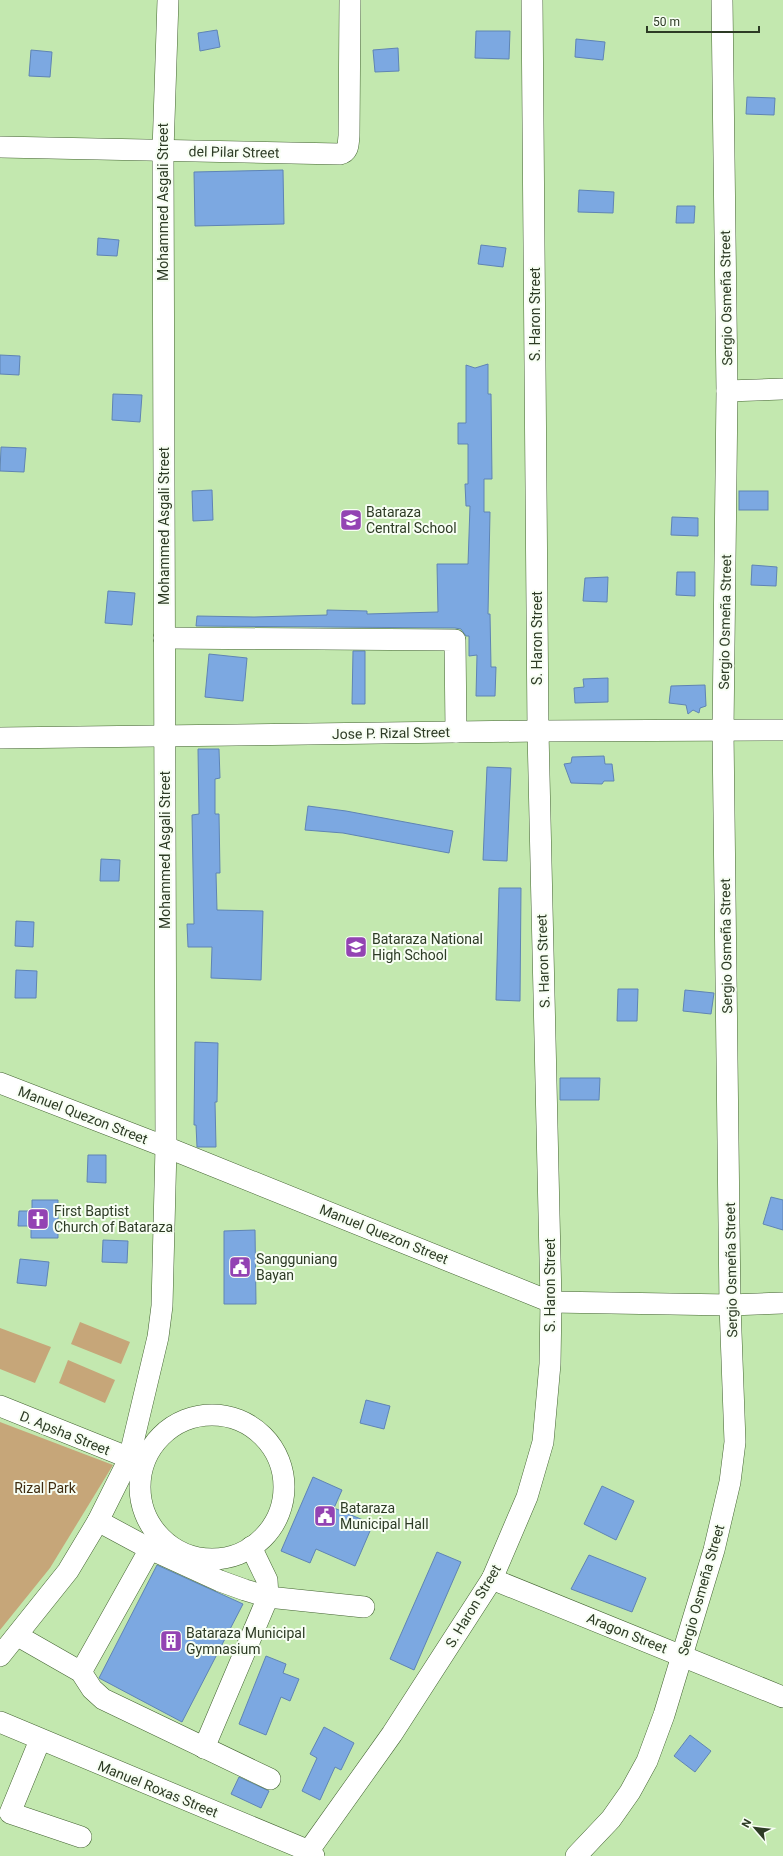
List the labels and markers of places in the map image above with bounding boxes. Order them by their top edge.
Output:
place label: Bataraza Central School [366,504,457,536]
school or university icon: Bataraza Central School [338,507,364,533]
place label: Bataraza National High School [372,931,483,963]
school or university icon: Bataraza National High School [343,934,369,960]
place label: First Baptist Church of Bataraza [54,1203,173,1235]
church icon: First Baptist Church of Bataraza [25,1206,51,1232]
place label: Sangguniang Bayan [256,1251,337,1283]
public building icon: Sangguniang Bayan [227,1254,253,1280]
place label: Bataraza Municipal Hall [340,1500,429,1532]
public building icon: Bataraza Municipal Hall [312,1503,338,1529]
place label: Bataraza Municipal Gymnasium [186,1625,305,1657]
building icon: Bataraza Municipal Gymnasium [158,1628,184,1654]

